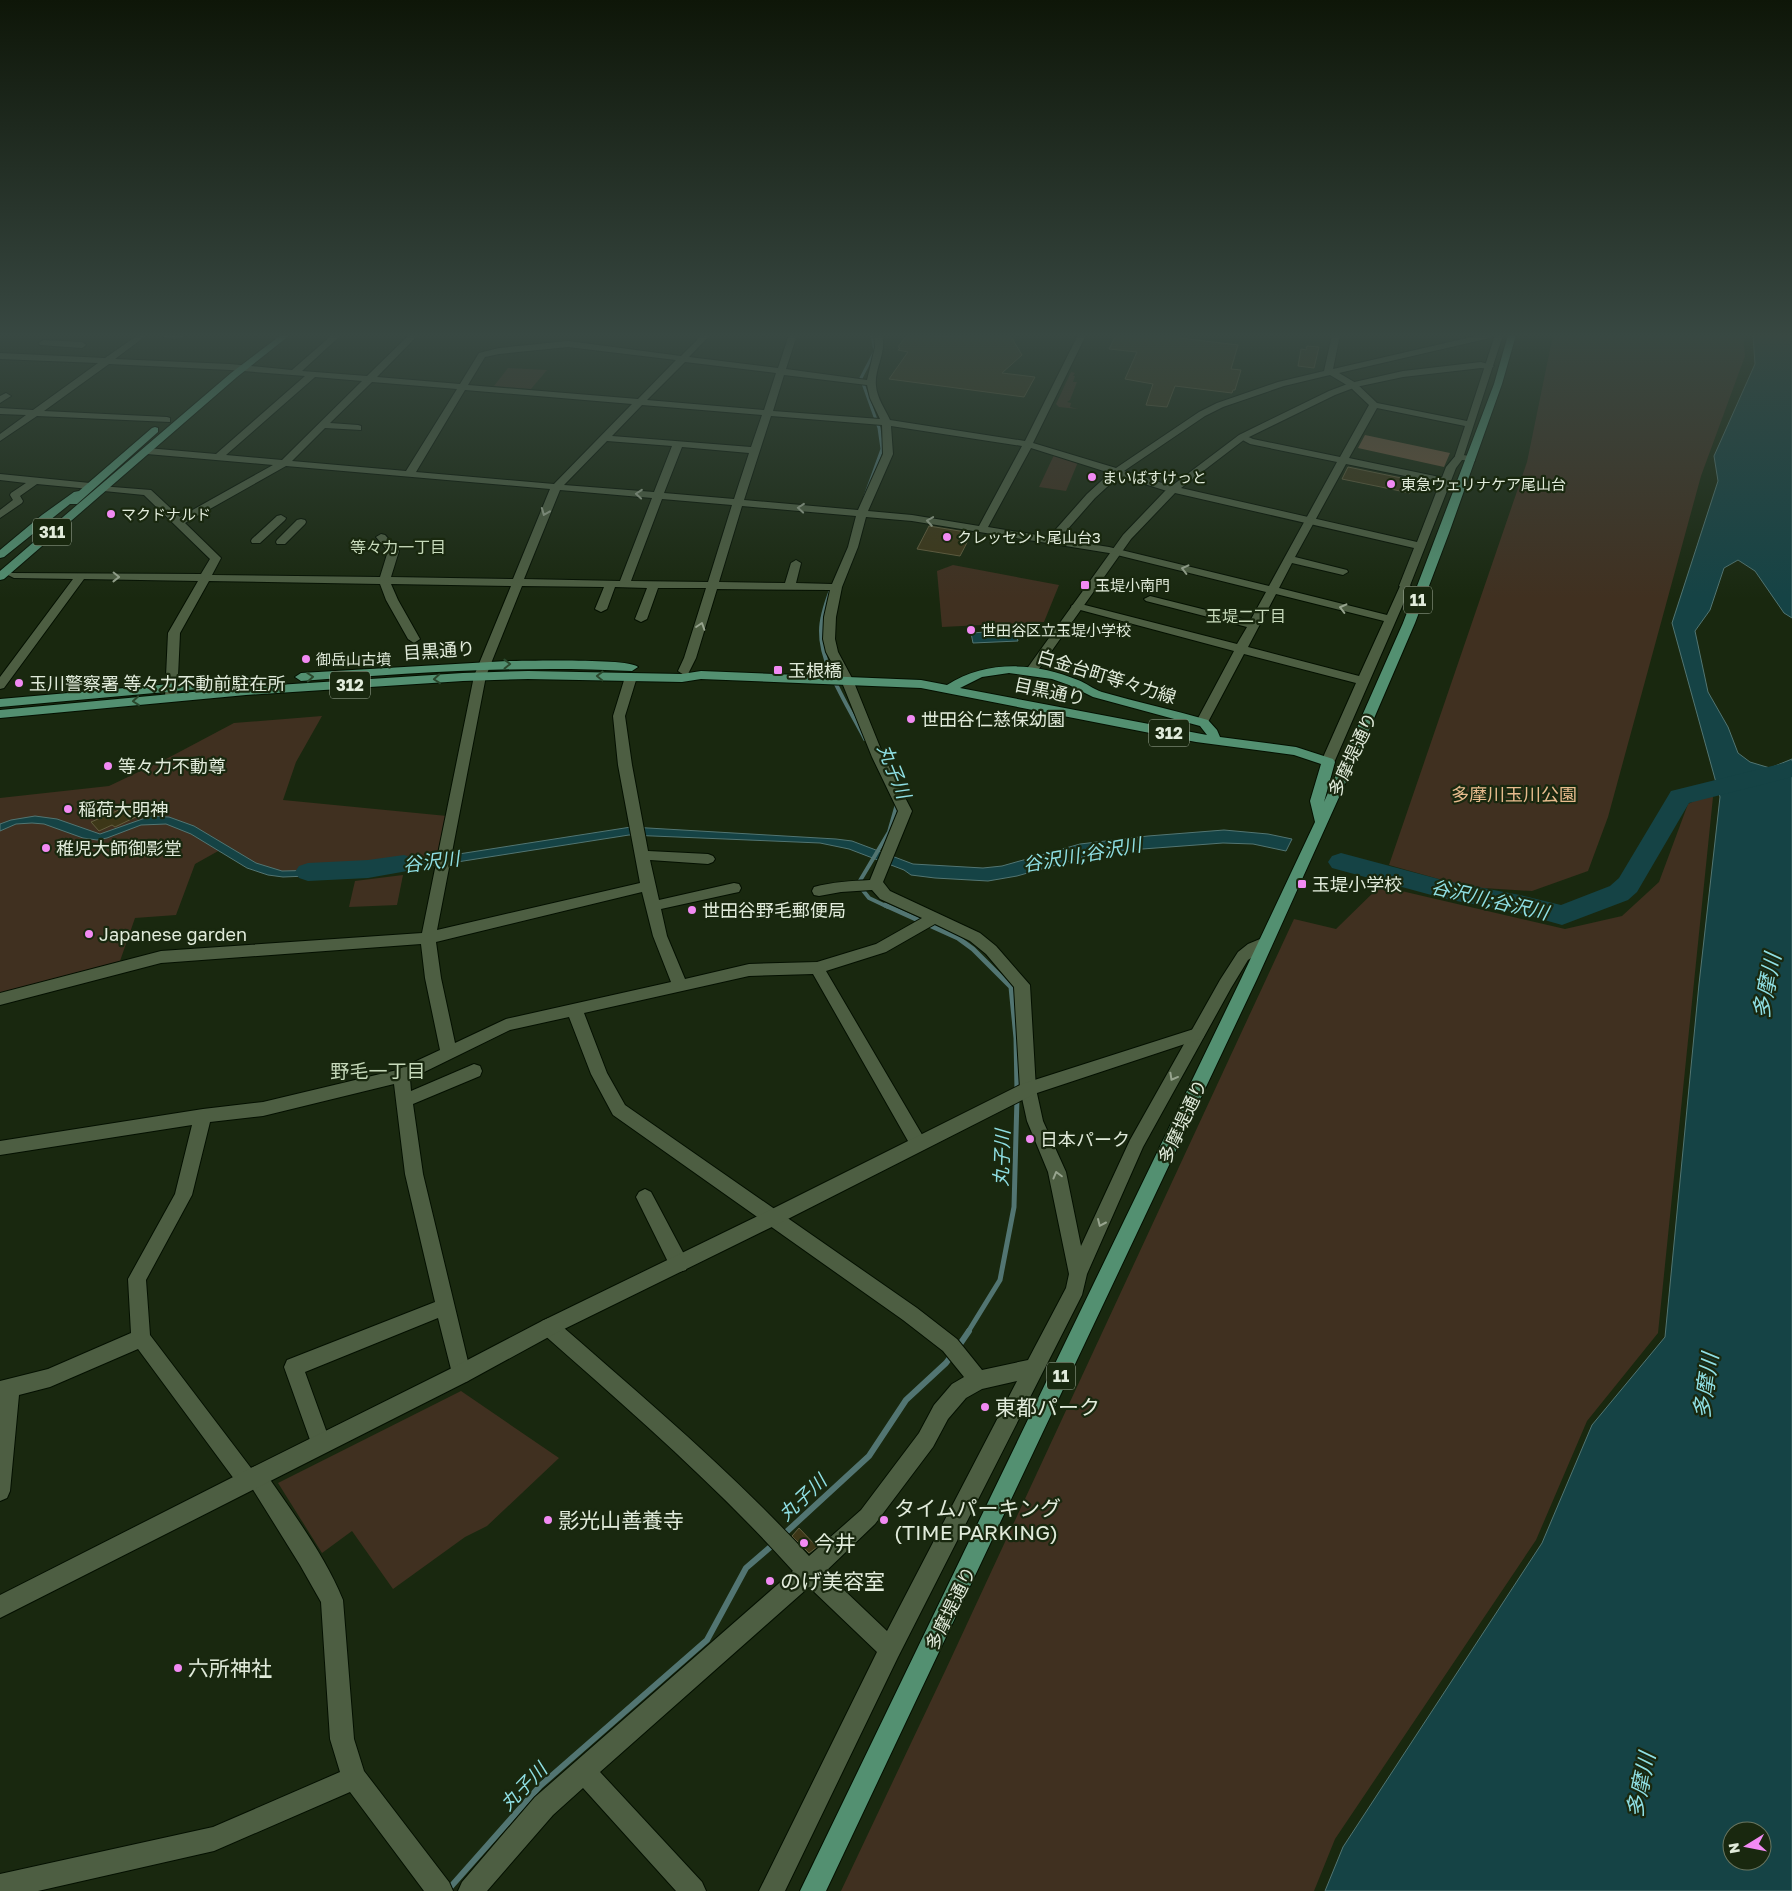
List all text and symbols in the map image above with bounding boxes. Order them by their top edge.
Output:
place label: まいばすけっと [1102,468,1207,486]
marker: まいばすけっと [1086,471,1098,483]
place label: 東急ウェリナケア尾山台 [1401,475,1566,493]
marker: 東急ウェリナケア尾山台 [1385,478,1397,490]
one-way arrow [635,489,643,500]
one-way arrow [797,502,805,513]
place label: マクドナルド [121,505,211,523]
marker: マクドナルド [105,508,117,520]
one-way arrow [541,508,551,516]
one-way arrow [925,516,933,527]
road number: 311 [33,518,71,546]
place label: クレッセント尾山台3 [957,528,1101,546]
marker: クレッセント尾山台3 [941,531,953,543]
district label: 等々力一丁目 [350,537,446,557]
one-way arrow [1180,564,1189,575]
one-way arrow [112,571,120,582]
place label: 玉堤小南門 [1095,576,1170,594]
marker: 玉堤小南門 [1079,579,1091,591]
road number: 11 [1404,586,1432,614]
one-way arrow [1338,603,1347,614]
district label: 玉堤二丁目 [1206,606,1286,626]
place label: 世田谷区立玉堤小学校 [981,621,1131,639]
one-way arrow [695,622,705,630]
marker: 世田谷区立玉堤小学校 [965,624,977,636]
street label: 目黒通り [402,637,476,663]
street label: 白金台町等々力線 [1035,644,1179,708]
place label: 御岳山古墳 [316,650,391,668]
marker: 御岳山古墳 [300,653,312,665]
one-way arrow [504,659,511,669]
place label: 玉根橋 [788,659,842,681]
marker: 玉根橋 [772,664,784,676]
one-way arrow [306,671,314,682]
one-way arrow [595,671,603,681]
place label: 玉川警察署 等々力不動前駐在所 [29,672,286,694]
road number: 312 [330,672,370,698]
one-way arrow [433,673,441,684]
street label: 目黒通り [1012,673,1088,709]
marker: 玉川警察署 等々力不動前駐在所 [13,677,25,689]
one-way arrow [131,695,139,706]
place label: 世田谷仁慈保幼園 [921,708,1065,730]
street label: 多摩堤通り [1323,709,1381,799]
marker: 世田谷仁慈保幼園 [905,713,917,725]
road number: 312 [1149,720,1189,746]
water label: 丸子川 [874,740,917,804]
place label: 等々力不動尊 [118,755,226,777]
marker: 等々力不動尊 [102,760,114,772]
park label: 多摩川玉川公園 [1451,783,1577,805]
place label: 稲荷大明神 [78,798,168,820]
marker: 稲荷大明神 [62,803,74,815]
water label: 谷沢川;谷沢川 [1021,832,1145,876]
place label: 稚児大師御影堂 [56,837,182,859]
marker: 稚児大師御影堂 [40,842,52,854]
water label: 谷沢川 [401,846,463,876]
place label: 玉堤小学校 [1312,873,1402,895]
water label: 谷沢川;谷沢川 [1429,874,1553,924]
marker: 玉堤小学校 [1296,878,1308,890]
place label: 世田谷野毛郵便局 [702,899,846,921]
marker: 世田谷野毛郵便局 [686,904,698,916]
place label: Japanese garden [99,923,247,945]
marker: Japanese garden [83,928,95,940]
water label: 多摩川 [1746,949,1786,1021]
district label: 野毛一丁目 [330,1059,426,1082]
one-way arrow [1170,1072,1180,1081]
street label: 多摩堤通り [1153,1076,1211,1166]
water label: 丸子川 [989,1127,1014,1187]
place label: 日本パーク [1040,1128,1130,1150]
marker: 日本パーク [1024,1133,1036,1145]
one-way arrow [1052,1171,1063,1180]
one-way arrow [1097,1218,1108,1227]
water label: 多摩川 [1687,1349,1723,1421]
road number: 11 [1047,1362,1075,1390]
place label: 東都パーク [995,1394,1100,1420]
marker: 東都パーク [979,1401,991,1413]
water label: 丸子川 [773,1468,832,1525]
place label: タイムパーキング (TIME PARKING) [894,1495,1061,1545]
place label: 影光山善養寺 [558,1507,684,1533]
marker: 影光山善養寺 [542,1514,554,1526]
marker: タイムパーキング (TIME PARKING) [878,1514,890,1526]
place label: 今井 [814,1530,856,1556]
marker: 今井 [798,1537,810,1549]
street label: 多摩堤通り [920,1563,980,1653]
place label: のげ美容室 [780,1568,885,1594]
marker: のげ美容室 [764,1575,776,1587]
place label: 六所神社 [188,1655,272,1681]
marker: 六所神社 [172,1662,184,1674]
water label: 多摩川 [1620,1748,1660,1820]
water label: 丸子川 [495,1756,552,1814]
north arrow [1722,1821,1772,1871]
text: N [1724,1842,1743,1855]

